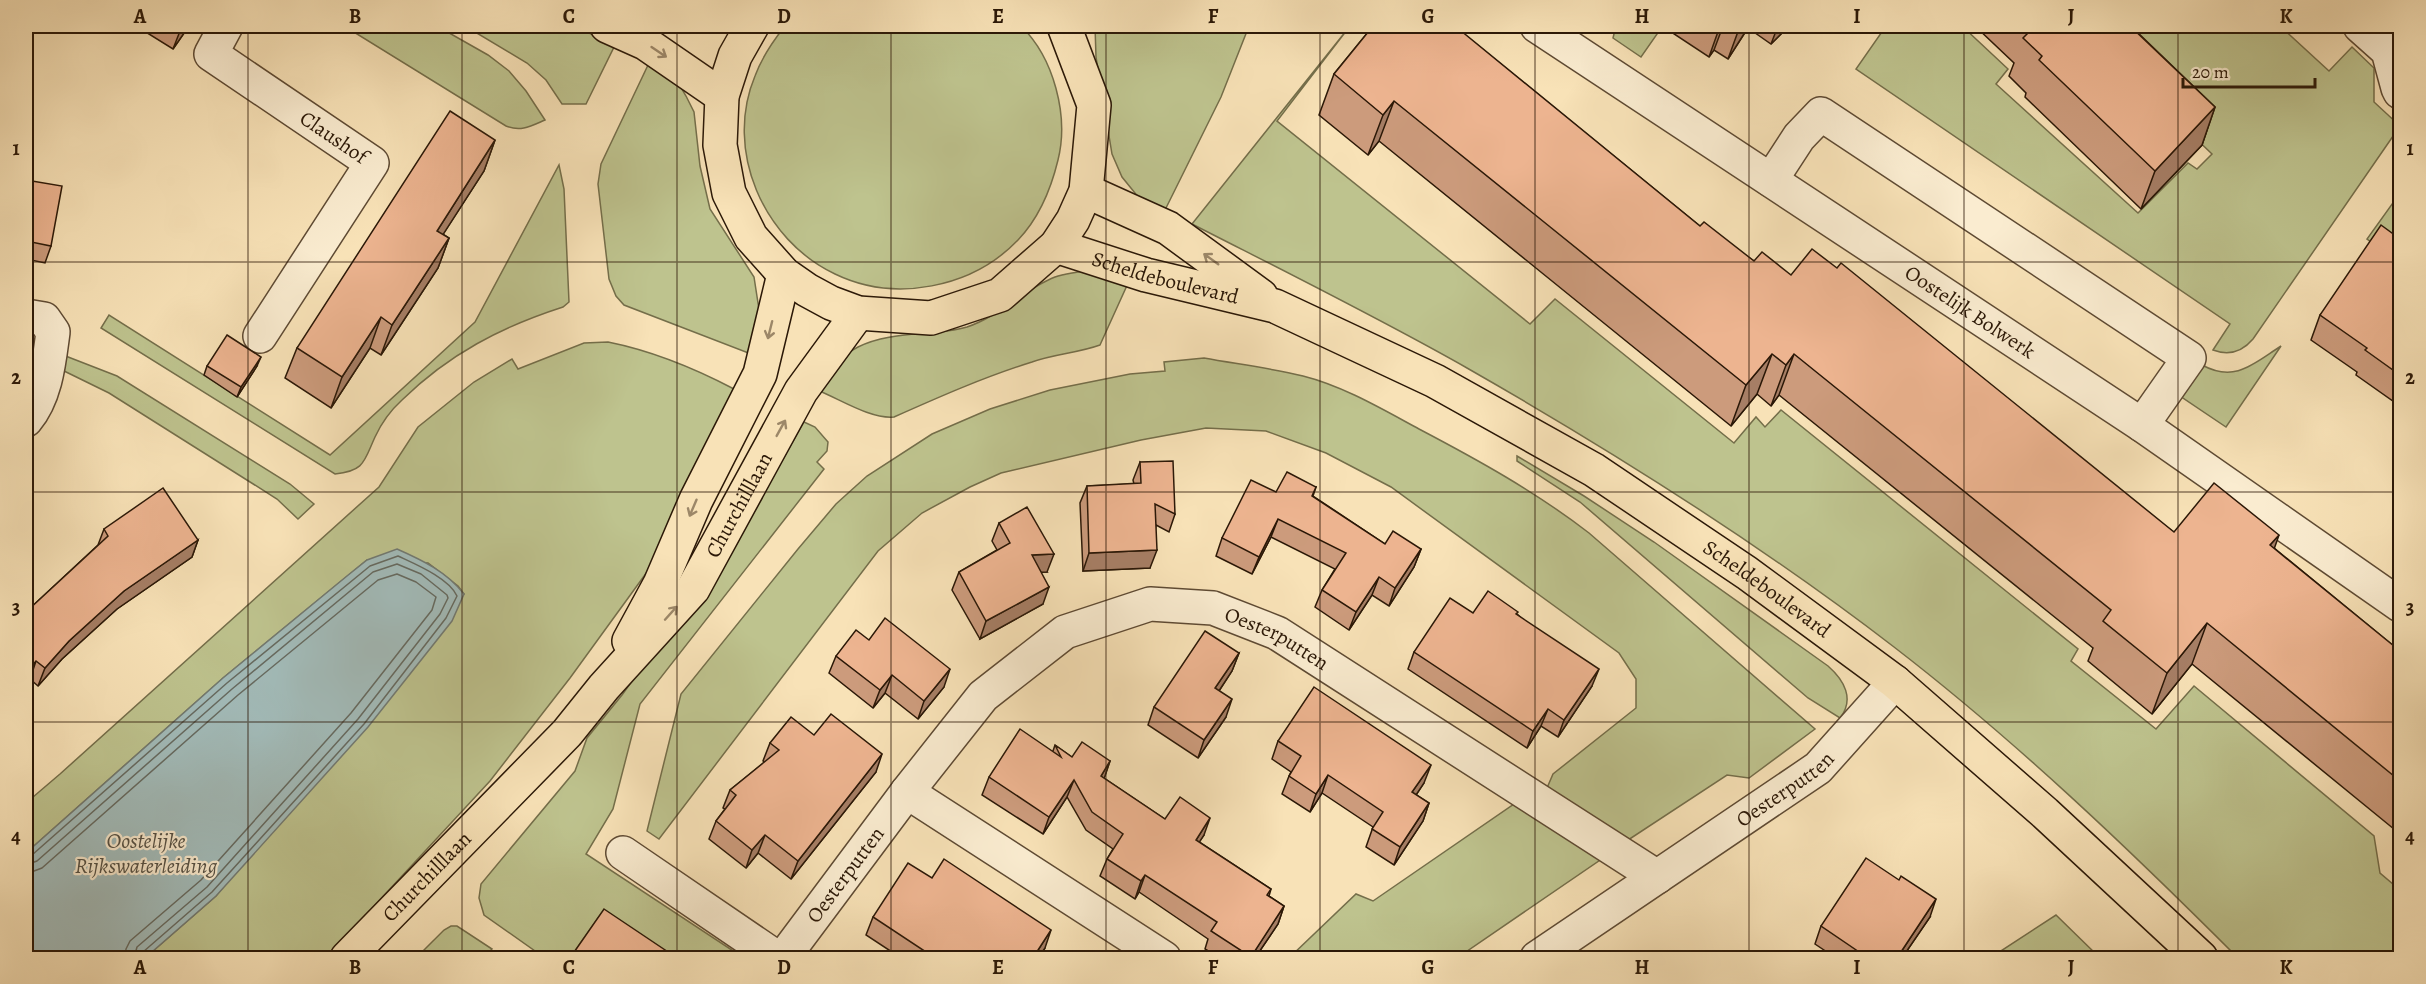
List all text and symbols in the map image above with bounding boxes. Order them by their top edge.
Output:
text: A [133,3,147,30]
text: B [349,3,361,30]
text: C [563,3,575,30]
text: D [777,3,791,30]
text: E [992,3,1004,30]
text: F [1208,3,1219,30]
text: G [1421,3,1435,30]
text: H [1635,3,1650,30]
text: I [1853,3,1861,30]
text: J [2068,3,2075,30]
text: K [2279,3,2293,30]
one-way arrow [650,46,666,58]
scale bar [2183,51,2315,89]
text: 20 m [2192,60,2229,84]
street label: Claushof [294,104,376,172]
text: 1 [12,135,20,162]
text: 1 [2406,135,2414,162]
street label: Scheldeboulevard [1088,244,1242,311]
one-way arrow [1203,253,1219,265]
street label: Oostelijk Bolwerk [1899,258,2041,365]
one-way arrow [764,321,776,340]
text: 2 [11,364,21,391]
text: 2 [2405,364,2415,391]
one-way arrow [776,419,787,437]
street label: Churchilllaan [699,447,779,562]
one-way arrow [686,499,698,517]
street label: Scheldeboulevard [1698,533,1837,645]
text: 3 [12,594,20,621]
text: 3 [2406,594,2414,621]
street label: Oesterputten [1221,600,1334,677]
one-way arrow [664,606,678,621]
street label: Oesterputten [1730,745,1840,834]
street label: Oesterputten [800,821,891,929]
text: 4 [11,823,21,850]
text: 4 [2405,823,2415,850]
street label: Churchilllaan [376,825,477,928]
water label: Oostelijke Rijkswaterleiding [75,826,217,881]
text: A [133,954,147,981]
text: B [349,954,361,981]
text: C [563,954,575,981]
text: D [777,954,791,981]
text: E [992,954,1004,981]
text: F [1208,954,1219,981]
text: G [1421,954,1435,981]
text: H [1635,954,1650,981]
text: I [1853,954,1861,981]
text: J [2068,954,2075,981]
text: K [2279,954,2293,981]

